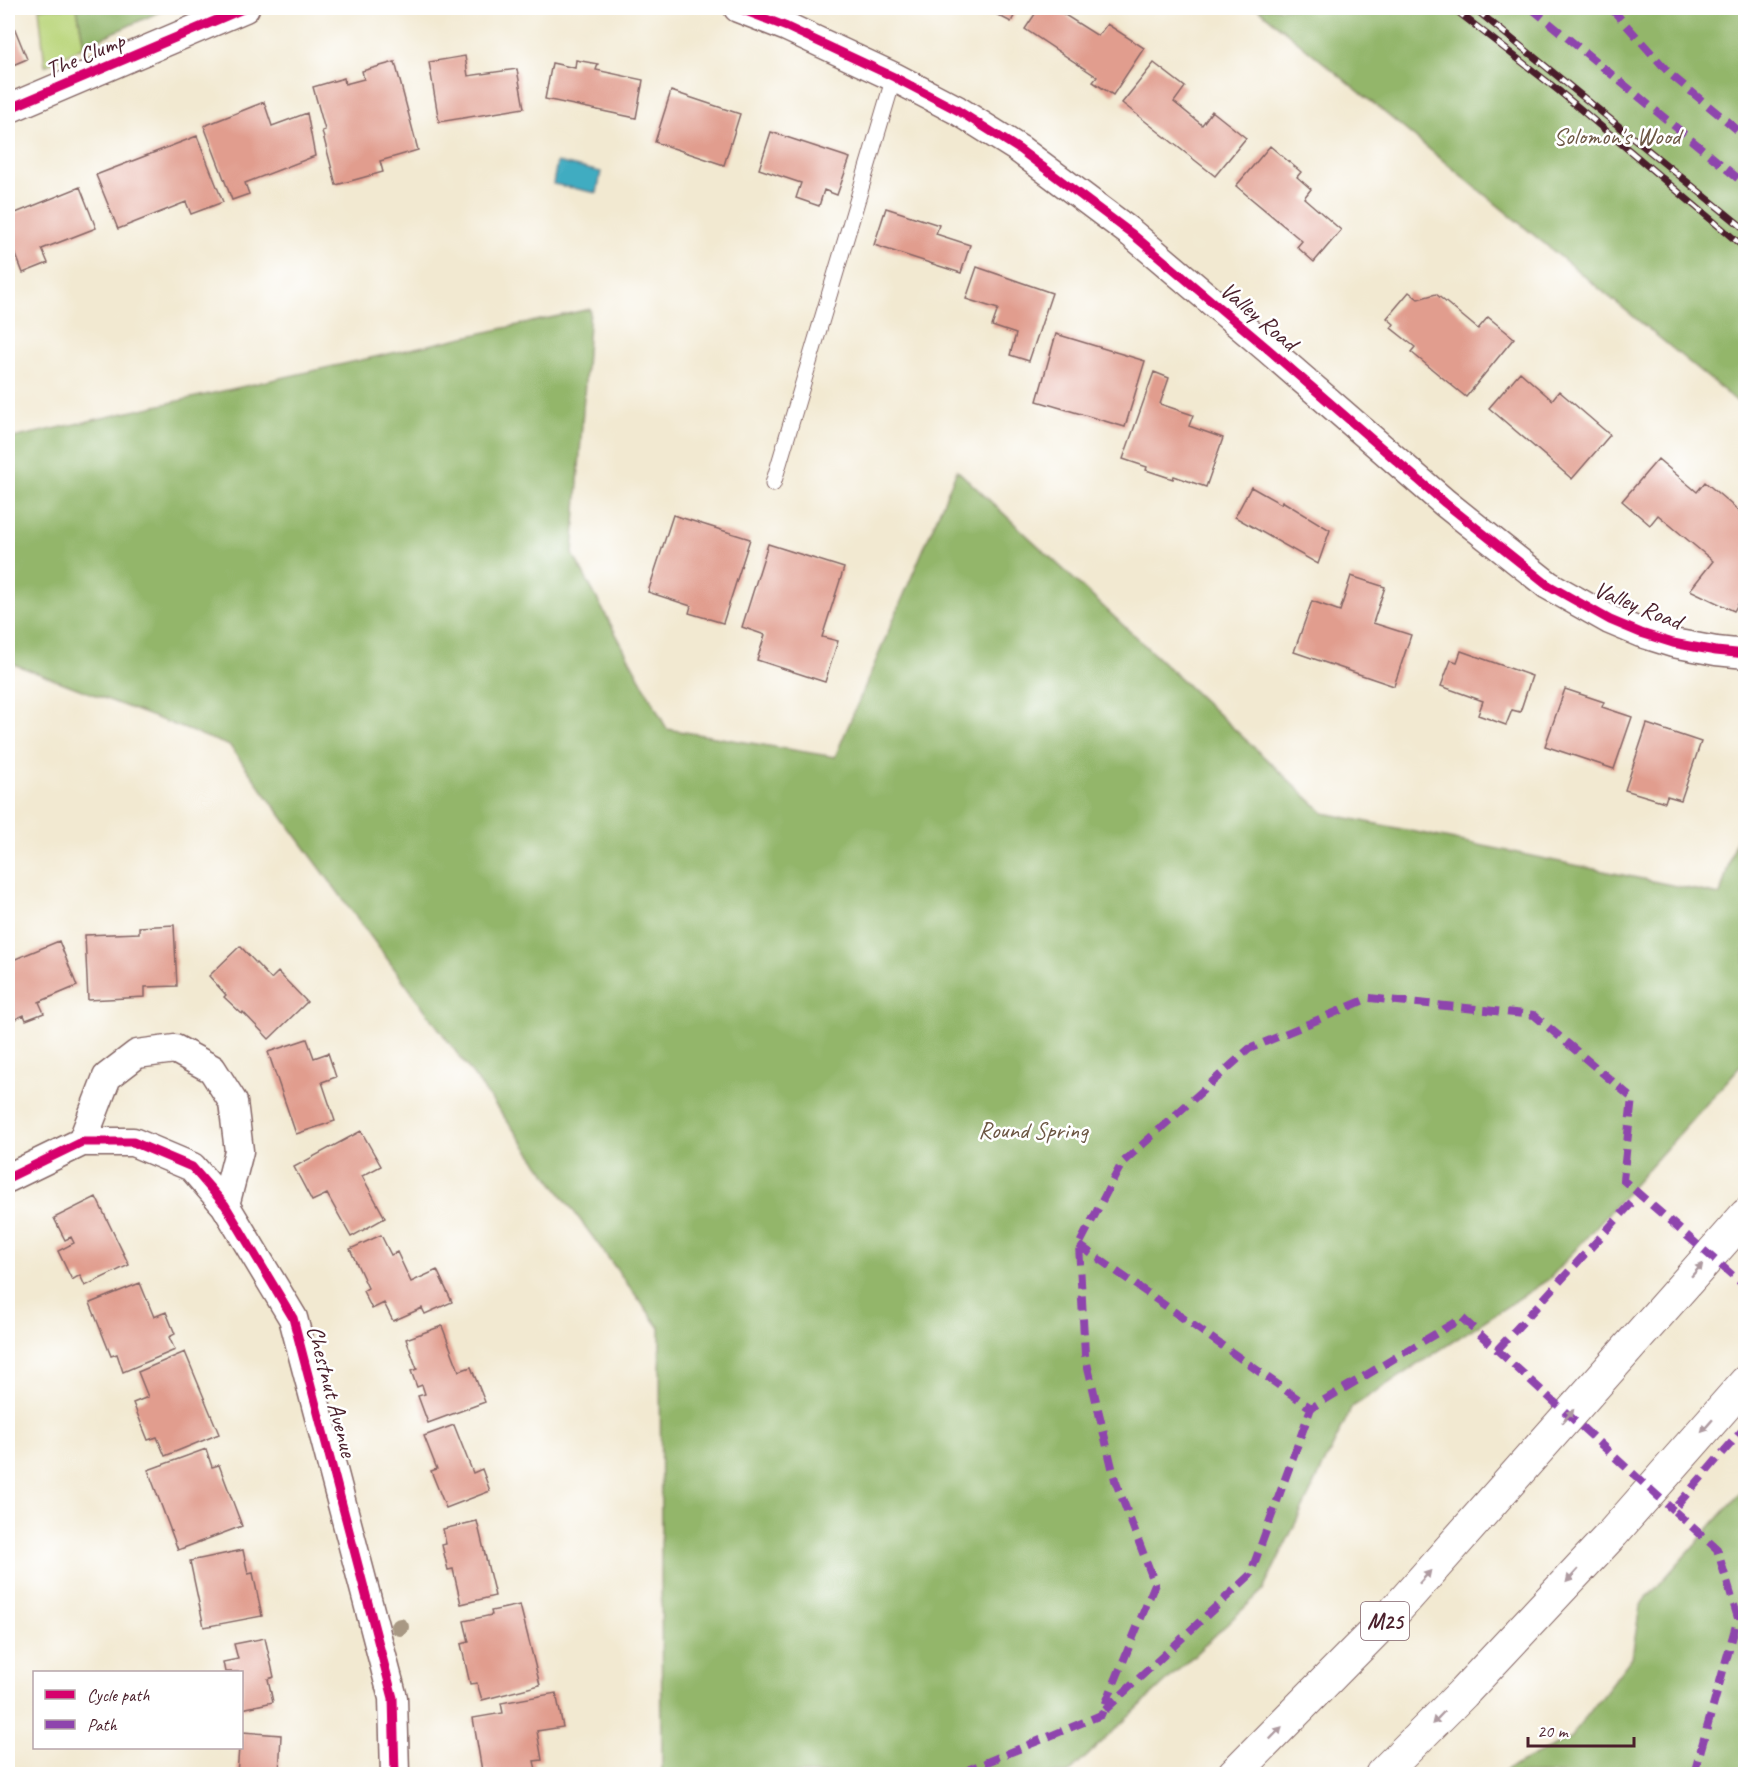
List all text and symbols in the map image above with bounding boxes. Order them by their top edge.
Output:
street label: The Clump [41,25,130,85]
park label: Solomon's Wood [1554,121,1684,151]
street label: Valley Road [1214,275,1307,359]
street label: Valley Road [1590,574,1690,637]
park label: Round Spring [978,1115,1089,1145]
one-way arrow [1690,1263,1703,1278]
street label: Chestnut Avenue [300,1322,365,1462]
one-way arrow [1561,1409,1574,1424]
one-way arrow [1701,1418,1714,1433]
one-way arrow [1566,1569,1580,1583]
one-way arrow [1418,1570,1431,1585]
road number: M25 [1361,1602,1409,1640]
legend [33,1671,243,1749]
text: Cycle path [87,1684,150,1706]
one-way arrow [1432,1710,1446,1724]
scale bar [1528,1710,1634,1748]
text: Path [87,1714,117,1736]
text: 20 m [1537,1720,1570,1742]
one-way arrow [1268,1727,1282,1741]

